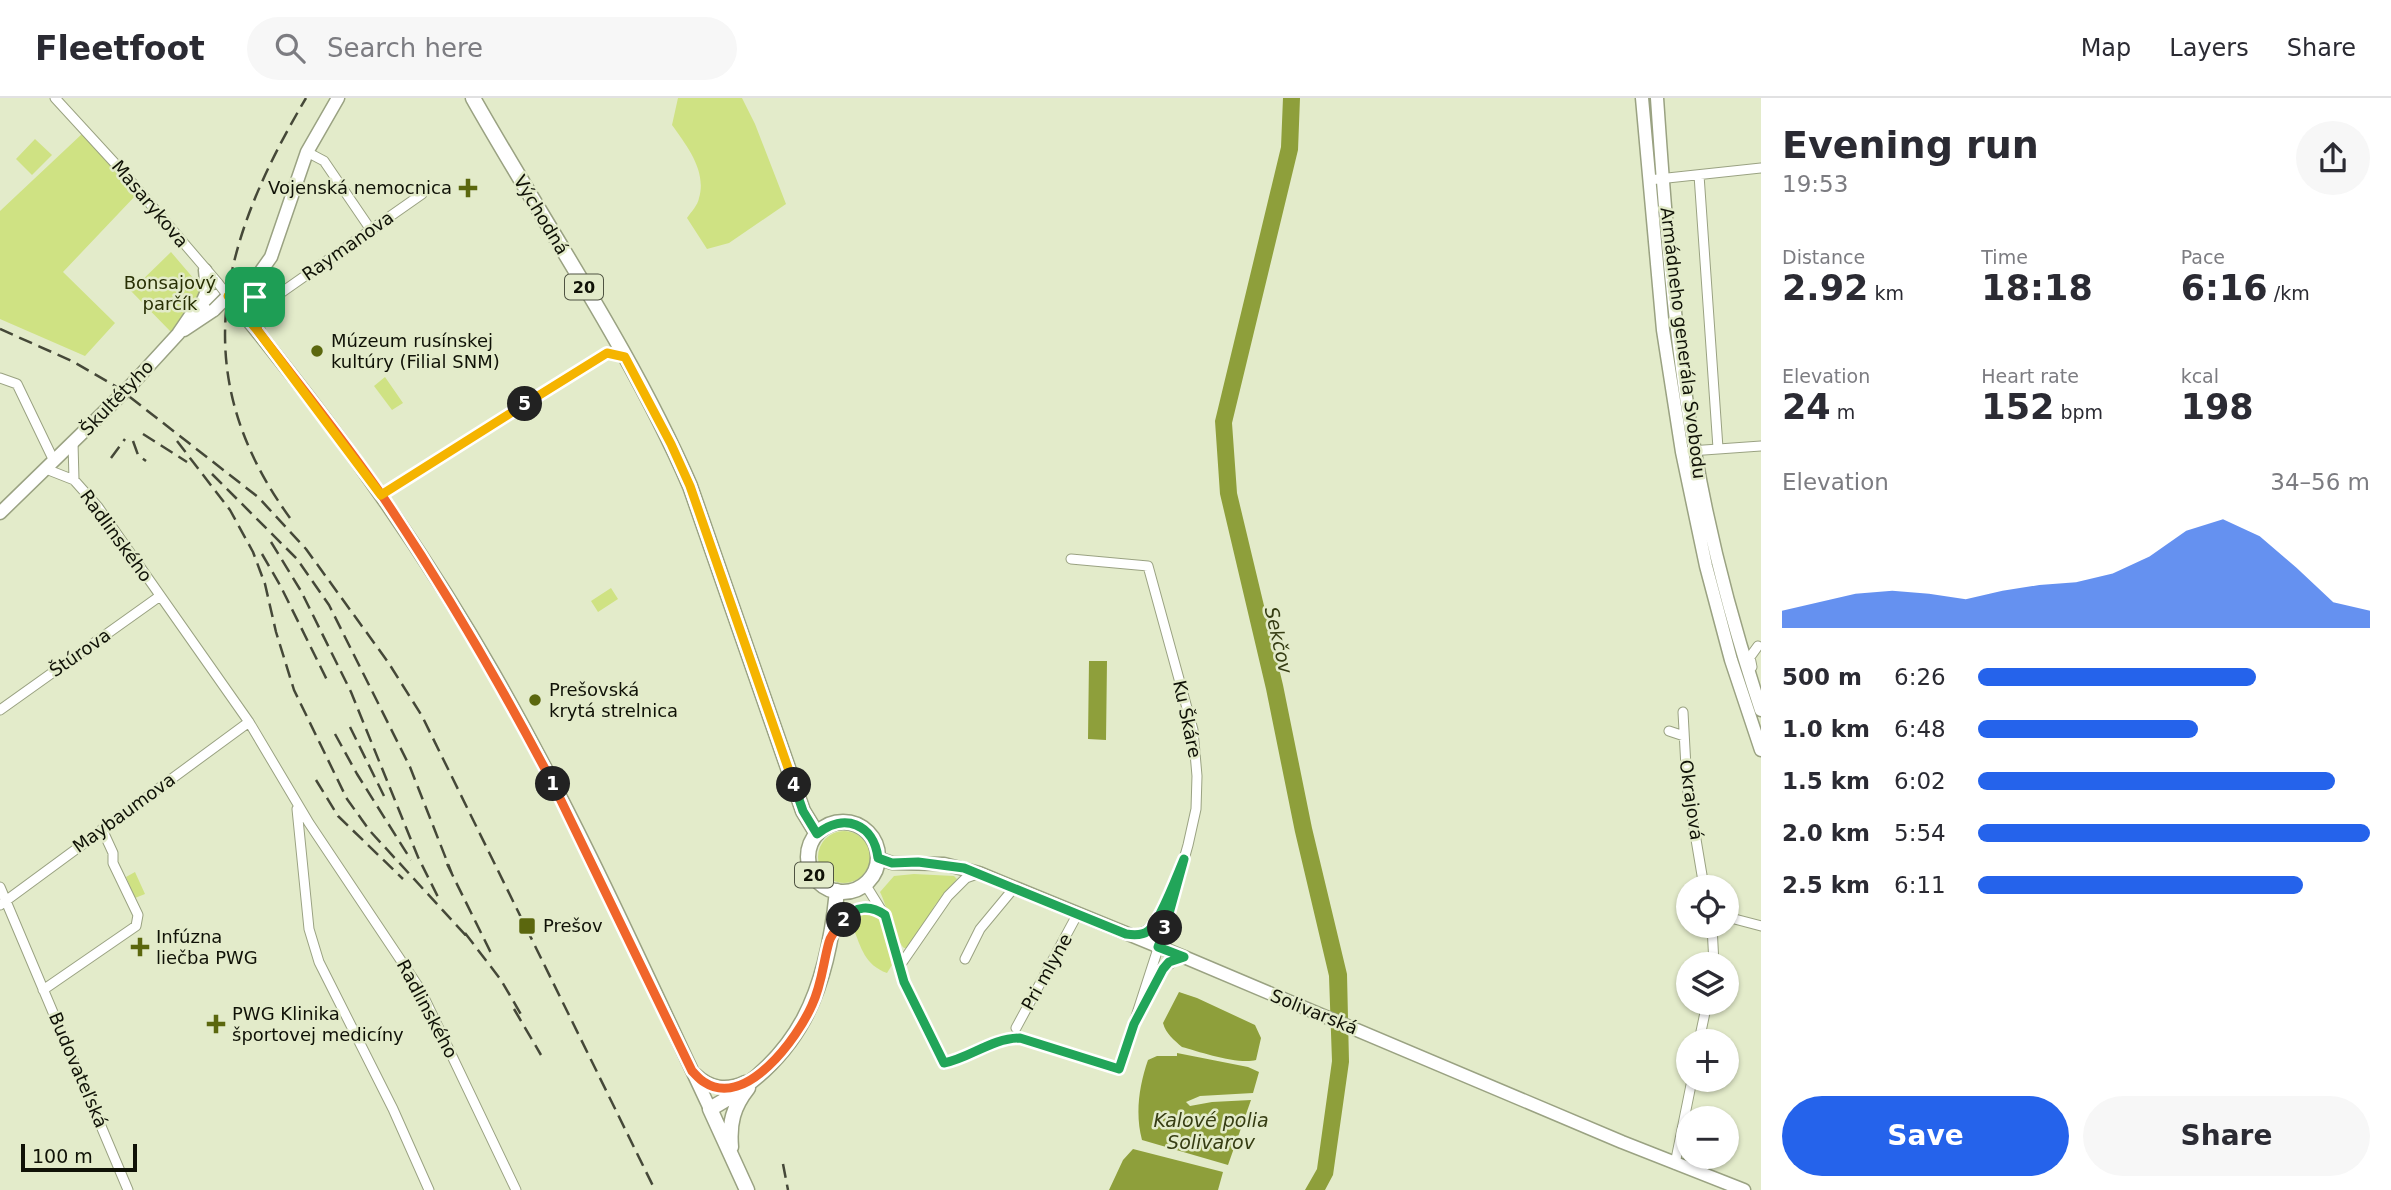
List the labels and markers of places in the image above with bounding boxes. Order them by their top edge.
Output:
place label: Vojenská nemocnica [268,177,452,198]
marker: Vojenská nemocnica [458,178,478,198]
pin [225,267,285,327]
place label: Múzeum rusínskej kultúry (Filial SNM) [331,330,500,372]
marker: Múzeum rusínskej kultúry (Filial SNM) [309,343,325,359]
pin: 5 [508,386,542,422]
place label: Prešovská krytá strelnica [549,679,678,721]
marker: Prešovská krytá strelnica [527,692,543,708]
pin: 1 [536,766,570,802]
pin: 4 [776,768,812,802]
pin: 2 [826,902,862,938]
pin: 3 [1148,910,1182,946]
place label: Prešov [543,915,603,936]
marker: Prešov [517,916,537,936]
place label: Infúzna liečba PWG [156,926,258,968]
marker: Infúzna liečba PWG [130,937,150,957]
place label: PWG Klinika športovej medicíny [232,1003,404,1045]
marker: PWG Klinika športovej medicíny [206,1014,226,1034]

